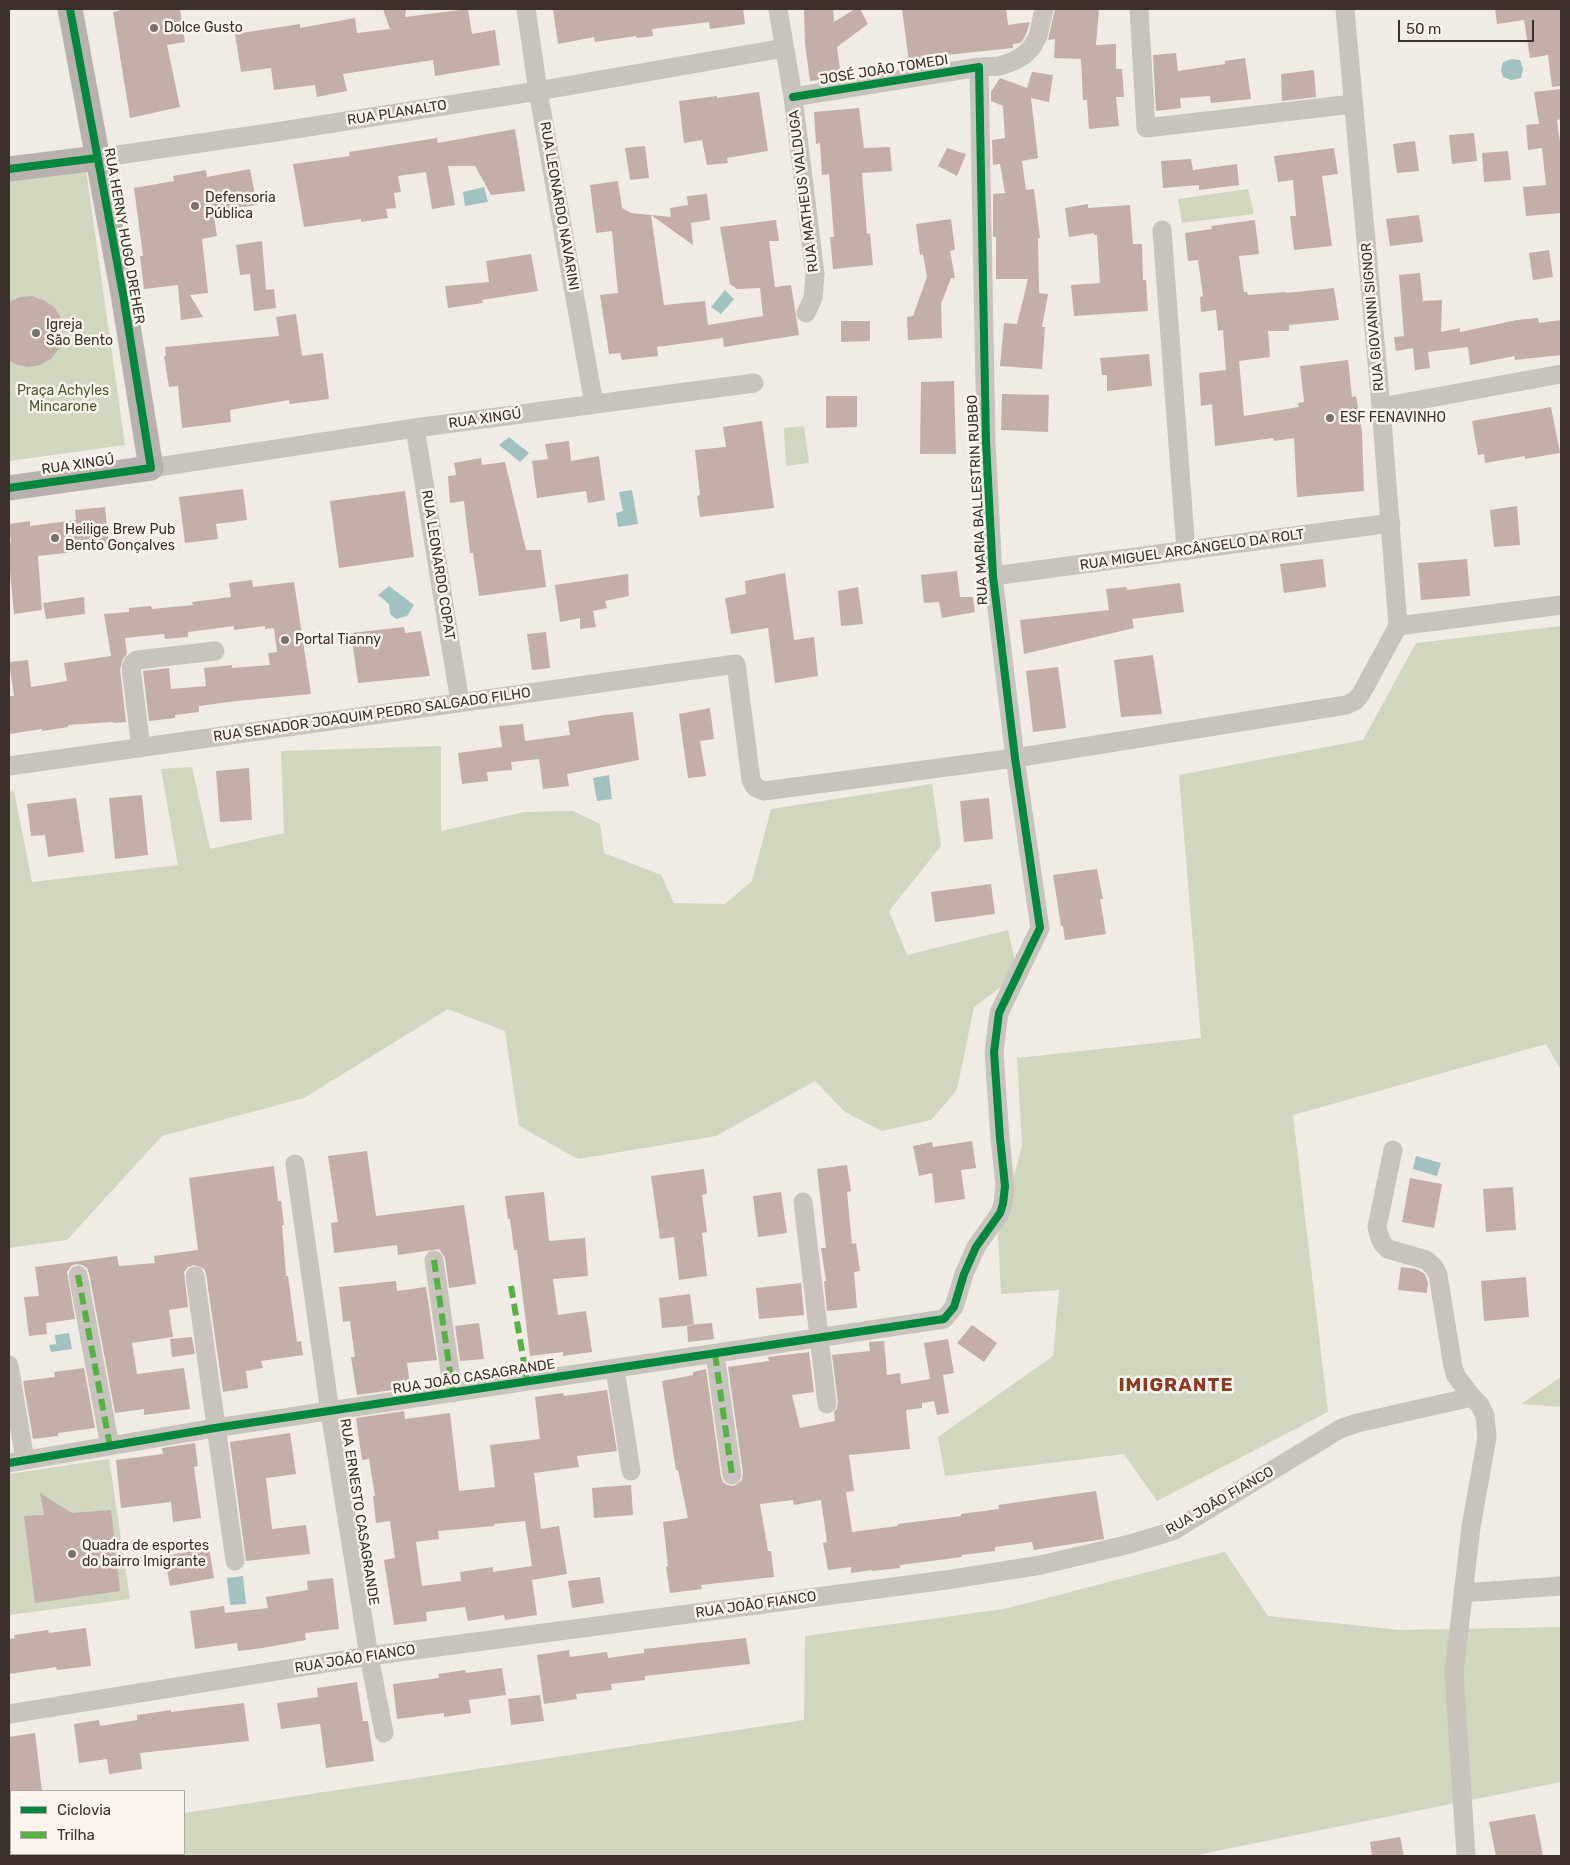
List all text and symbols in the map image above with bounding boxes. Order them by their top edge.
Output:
scale bar [1400,10,1536,42]
place label: Dolce Gusto [164,20,243,36]
text: 50 m [1406,20,1441,38]
marker: Dolce Gusto [148,22,160,34]
street label: JOSÉ JOÃO TOMEDI [819,52,949,88]
street label: RUA PLANALTO [346,97,448,129]
street label: RUA MATHEUS VALDUGA [786,109,822,273]
street label: RUA LEONARDO NAVARINI [536,120,582,292]
street label: RUA HERNY HUGO DREHER [100,147,148,325]
place label: Defensoria Pública [205,190,276,222]
marker: Defensoria Pública [189,200,201,212]
street label: RUA GIOVANNI SIGNOR [1358,242,1388,392]
place label: Igreja São Bento [46,317,113,350]
marker: Igreja São Bento [30,327,42,339]
park label: Praça Achyles Mincarone [17,383,109,416]
street label: RUA MARIA BALLESTRIN RUBBO [964,394,992,606]
street label: RUA XINGÚ [448,406,522,432]
place label: ESF FENAVINHO [1340,410,1446,426]
marker: ESF FENAVINHO [1324,412,1336,424]
street label: RUA XINGÚ [41,452,115,478]
street label: RUA LEONARDO COPAT [418,489,458,641]
place label: Heilige Brew Pub Bento Gonçalves [65,522,175,554]
street label: RUA MIGUEL ARCÂNGELO DA ROLT [1079,526,1305,574]
marker: Heilige Brew Pub Bento Gonçalves [49,532,61,544]
place label: Portal Tianny [295,632,381,648]
marker: Portal Tianny [279,634,291,646]
street label: RUA SENADOR JOAQUIM PEDRO SALGADO FILHO [212,684,532,746]
street label: RUA JOÃO CASAGRANDE [392,1356,556,1398]
district label: IMIGRANTE [1117,1375,1235,1397]
street label: RUA ERNESTO CASAGRANDE [336,1417,382,1607]
street label: RUA JOÃO FIANCO [1163,1463,1277,1539]
place label: Quadra de esportes do bairro Imigrante [82,1538,209,1570]
marker: Quadra de esportes do bairro Imigrante [66,1548,78,1560]
street label: RUA JOÃO FIANCO [695,1588,817,1622]
street label: RUA JOÃO FIANCO [294,1641,416,1677]
legend [10,1790,185,1855]
text: Ciclovia [57,1801,111,1819]
text: Trilha [57,1826,95,1844]

